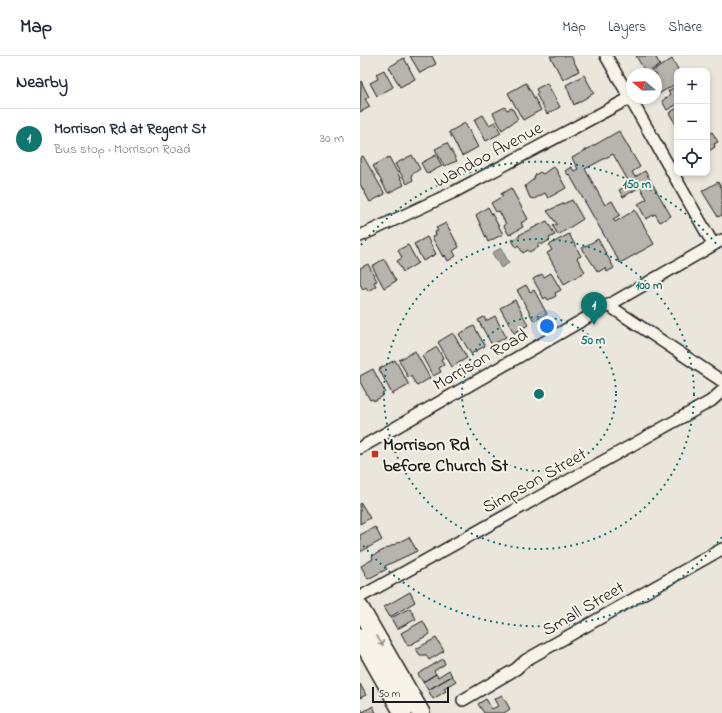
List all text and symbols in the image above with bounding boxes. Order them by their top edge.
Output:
text: Map [20,14,52,41]
text: Map [562,17,586,38]
text: Layers [608,17,646,38]
text: Share [668,17,702,38]
north arrow [626,68,662,104]
map controls [674,68,710,176]
button: + [674,68,710,104]
text: Nearby [16,70,68,95]
button: − [674,104,710,140]
street label: Wandoo Avenue [430,116,549,195]
text: Morrison Rd at Regent St [54,118,206,140]
text: 1 [27,129,31,148]
text: 30 m [320,129,344,148]
text: Bus stop · Morrison Road [54,140,190,159]
button: locate [674,140,710,176]
text: 150 m [623,176,652,194]
text: 100 m [636,277,663,295]
pin: 1 [581,292,607,325]
your location [537,316,557,336]
street label: Morrison Road [429,323,533,398]
text: 50 m [581,332,606,350]
centre of rings [532,387,546,401]
place label: Morrison Rd before Church St [383,433,509,480]
street label: Simpson Street [478,442,592,521]
marker: Morrison Rd before Church St [370,449,380,459]
street label: Small Street [538,576,630,644]
one-way arrow [376,635,384,647]
scale bar [372,685,449,704]
text: 50 m [378,686,400,702]

